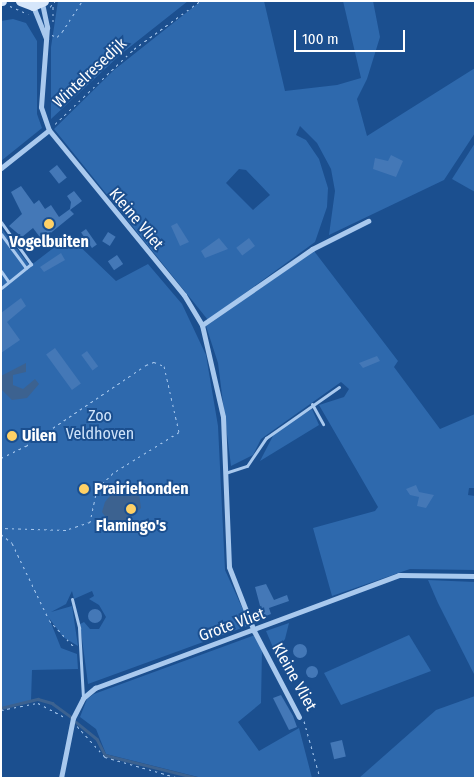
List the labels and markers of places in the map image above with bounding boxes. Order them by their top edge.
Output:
marker: Vogelbuiten [43,218,55,230]
place label: Vogelbuiten [9,232,89,252]
place label: Uilen [22,426,56,446]
marker: Uilen [6,430,18,442]
place label: Prairiehonden [94,479,189,499]
marker: Prairiehonden [78,483,90,495]
marker: Flamingo's [125,503,137,515]
place label: Flamingo's [96,516,166,536]

